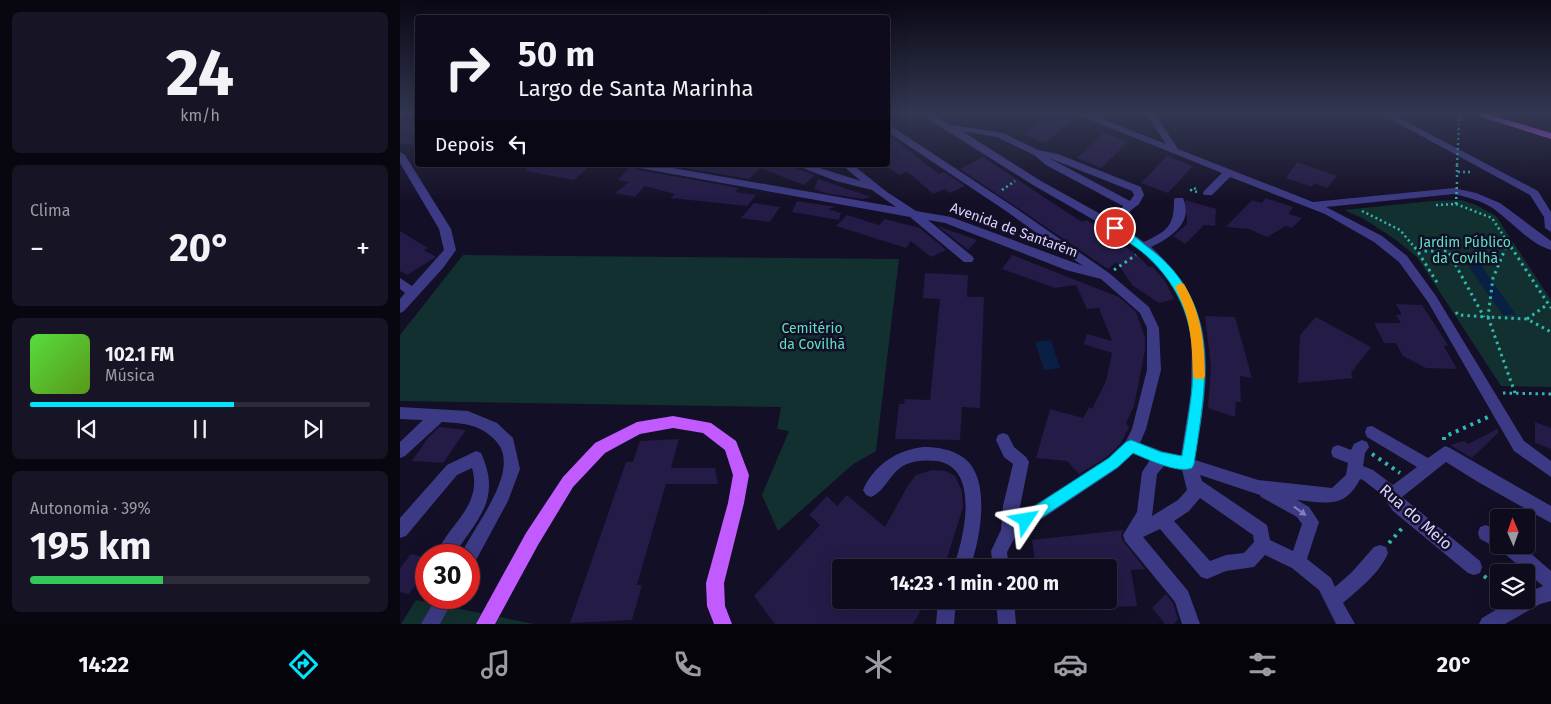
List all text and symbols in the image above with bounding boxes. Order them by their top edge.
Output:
text: 50 m [518,33,595,75]
text: 24 [166,34,234,112]
icon: right [435,35,500,100]
text: Largo de Santa Marinha [518,75,754,102]
text: km/h [180,106,220,125]
icon: left [504,130,532,158]
text: Depois [435,133,494,156]
street label: Avenida de Santarém [948,199,1080,261]
text: Clima [30,201,70,220]
pin [1094,207,1136,249]
icon: arrive [1101,214,1129,242]
text: 20° [169,225,231,271]
text: − [30,232,44,265]
text: + [356,232,370,265]
park label: Jardim Público da Covilhã [1419,234,1511,267]
park label: Cemitério da Covilhã [779,320,845,353]
text: 102.1 FM [105,343,174,366]
text: Música [105,366,155,385]
icon: previous [73,415,101,443]
icon: pause [186,415,214,443]
icon: next [299,415,327,443]
street label: Rua do Meio [1376,480,1456,554]
position arrow [999,493,1051,545]
text: Autonomia · 39% [30,499,151,518]
one-way arrow [1293,506,1307,516]
north arrow [1490,509,1535,554]
map controls [1490,509,1535,609]
text: 195 km [30,523,151,569]
speed limit sign: 30 [415,544,480,609]
button: layers [1490,564,1535,609]
text: 14:23 · 1 min · 200 m [890,572,1059,595]
icon: directions [286,647,321,682]
icon: music [478,647,513,682]
icon: phone [670,647,705,682]
icon: climate [861,647,896,682]
icon: car [1053,647,1088,682]
icon: filters [1245,647,1280,682]
text: 14:22 [78,651,129,678]
text: 20° [1437,651,1472,678]

